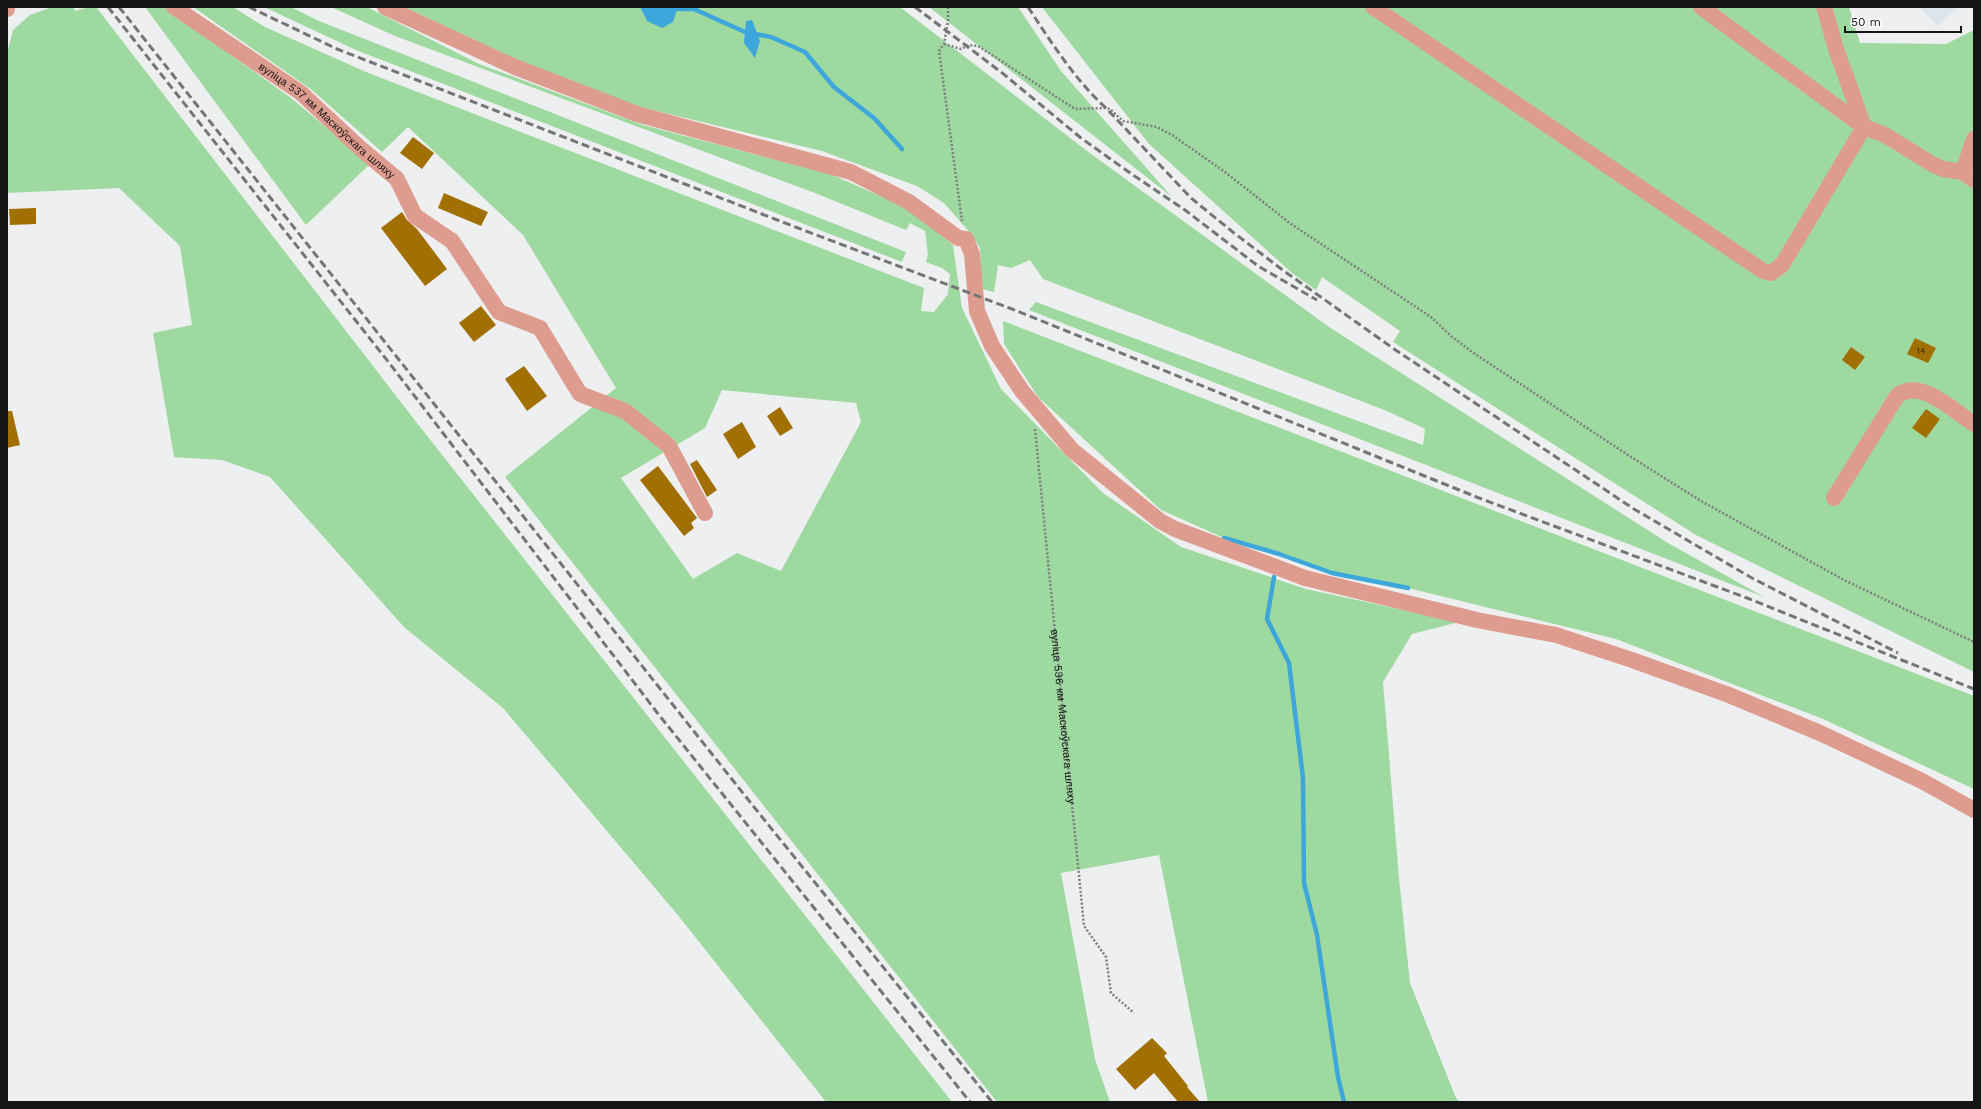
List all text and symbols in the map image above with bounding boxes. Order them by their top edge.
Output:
scale bar [1845,8,1961,34]
text: 50 m [1851,15,1881,29]
street label: вуліца 537 км Маскоўскага шляху [256,60,398,182]
house number: 14 [1916,346,1926,356]
street label: вуліца 536 км Маскоўскага шляху [1048,629,1078,805]

